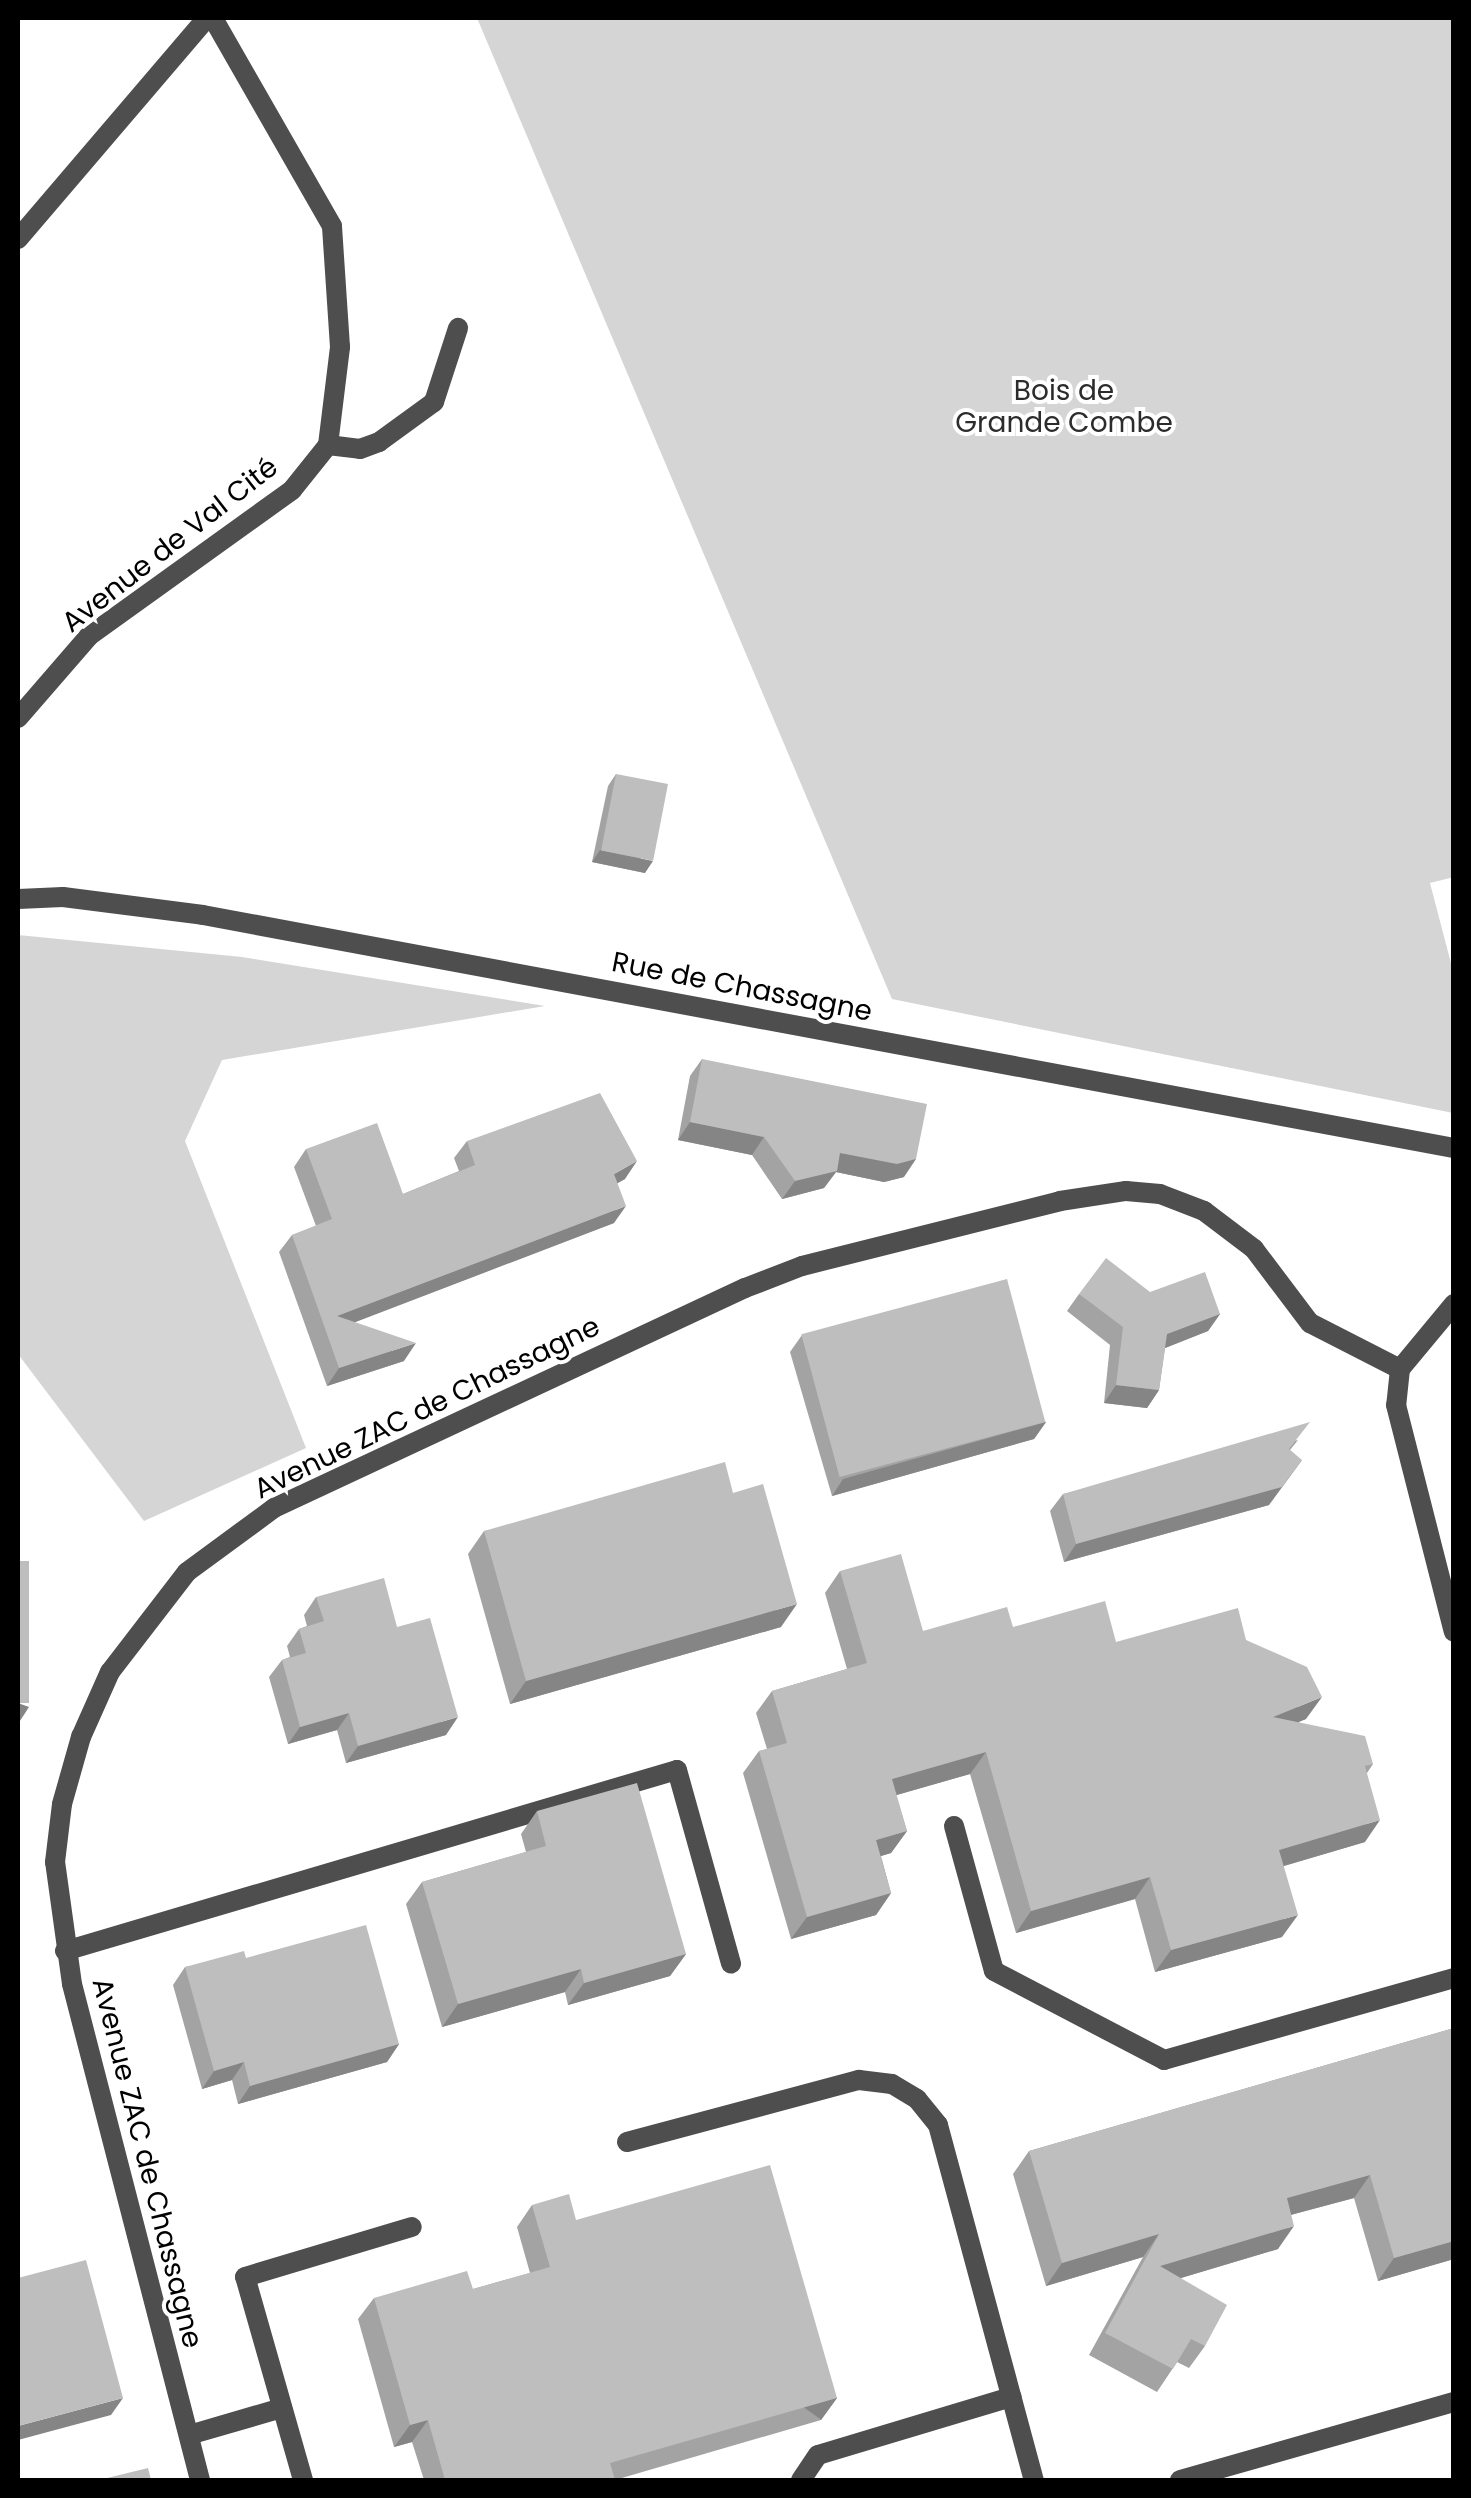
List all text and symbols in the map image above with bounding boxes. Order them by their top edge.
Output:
park label: Bois de Grande Combe [955,374,1173,440]
street label: Avenue de Val Cité [55,450,285,640]
street label: Rue de Chassagne [609,945,875,1029]
street label: Avenue ZAC de Chassagne [249,1310,605,1506]
street label: Avenue ZAC de Chassagne [85,1974,209,2352]

